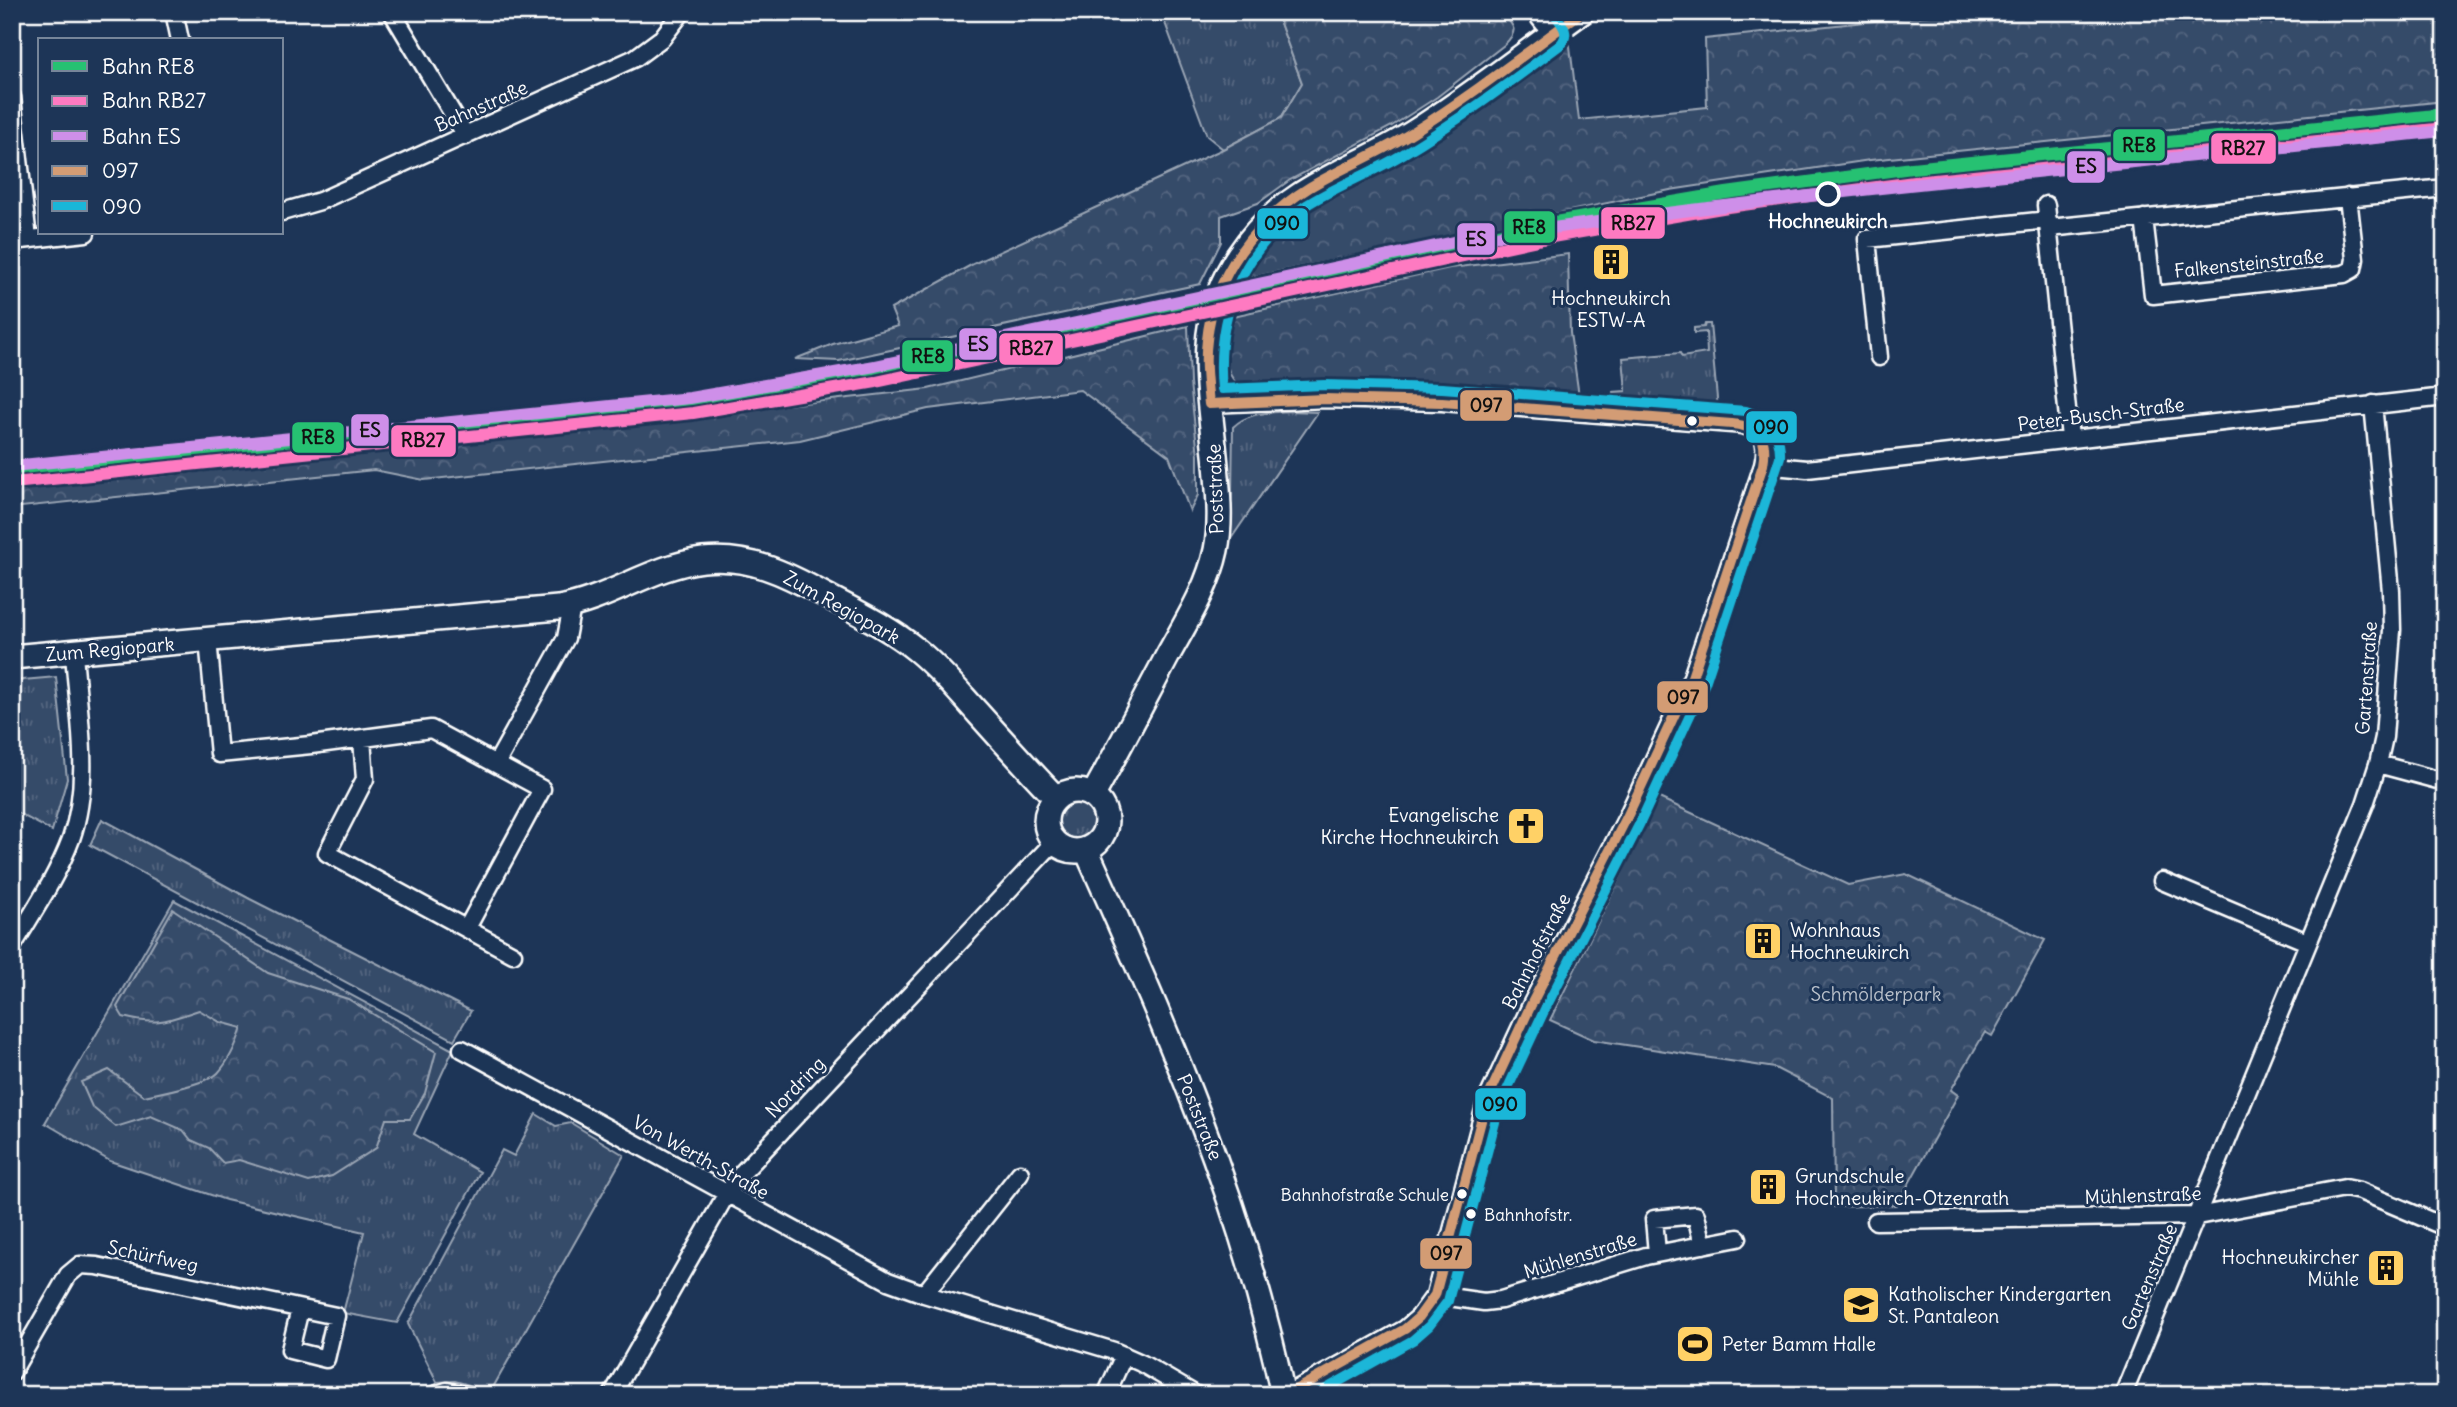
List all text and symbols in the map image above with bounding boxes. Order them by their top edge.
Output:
legend [38,38,284,234]
text: Bahn RE8 [102,53,195,80]
street label: Bahnstraße [431,75,531,137]
text: Bahn RB27 [102,87,206,114]
text: Bahn ES [102,123,181,150]
line badge: RE8 [2112,128,2166,162]
line badge: RB27 [2210,132,2277,165]
text: RE8 [2122,133,2156,157]
text: RB27 [2221,136,2266,160]
line badge: ES [2066,150,2106,184]
text: ES [2075,154,2097,178]
text: 097 [102,157,138,184]
marker: Hochneukirch [1816,182,1840,206]
text: 090 [102,193,142,220]
line badge: RB27 [1600,206,1666,240]
line badge: 090 [1256,207,1309,240]
place label: Hochneukirch [1768,209,1888,233]
line badge: RE8 [1503,210,1556,244]
text: 090 [1264,211,1300,235]
text: RB27 [1611,211,1656,235]
text: RE8 [1512,215,1546,239]
line badge: ES [1456,222,1496,256]
text: ES [1465,227,1487,251]
building icon: Hochneukirch ESTW-A [1590,241,1632,283]
street label: Falkensteinstraße [2173,243,2325,283]
place label: Hochneukirch ESTW-A [1551,286,1671,332]
line badge: ES [958,327,998,361]
text: ES [967,332,989,356]
line badge: RB27 [998,332,1064,366]
text: RB27 [1009,336,1054,360]
line badge: RE8 [901,339,954,373]
text: RE8 [911,344,945,368]
line badge: 097 [1459,389,1513,422]
street label: Peter-Busch-Straße [2016,392,2186,436]
text: 097 [1470,393,1503,417]
line badge: 090 [1745,410,1798,444]
line badge: ES [350,413,390,447]
unlabelled marker [1685,414,1699,428]
text: 090 [1753,415,1789,439]
text: ES [359,418,381,442]
line badge: RE8 [291,421,345,454]
line badge: RB27 [390,424,457,458]
text: RE8 [301,425,335,449]
text: RB27 [401,428,446,452]
street label: Poststraße [1201,443,1229,535]
street label: Zum Regiopark [780,565,905,649]
street label: Gartenstraße [2350,620,2382,736]
street label: Zum Regiopark [45,631,176,667]
line badge: 097 [1656,680,1709,714]
text: 097 [1667,685,1700,709]
place label: Evangelische Kirche Hochneukirch [1321,803,1499,849]
church icon: Evangelische Kirche Hochneukirch [1505,805,1547,847]
street label: Bahnhofstraße [1496,889,1576,1013]
place label: Wohnhaus Hochneukirch [1790,918,1909,964]
building icon: Wohnhaus Hochneukirch [1742,920,1784,962]
park label: Schmölderpark [1811,982,1942,1006]
street label: Nordring [760,1051,830,1123]
street label: Poststraße [1172,1070,1228,1164]
line badge: 090 [1474,1087,1527,1121]
text: 090 [1482,1092,1518,1116]
street label: Von Werth-Straße [629,1110,773,1204]
place label: Grundschule Hochneukirch-Otzenrath [1795,1164,2009,1210]
building icon: Grundschule Hochneukirch-Otzenrath [1747,1166,1789,1208]
street label: Mühlenstraße [2084,1181,2202,1209]
place label: Bahnhofstraße Schule [1281,1184,1449,1206]
marker: Bahnhofstraße Schule [1455,1187,1469,1201]
place label: Bahnhofstr. [1484,1204,1572,1226]
marker: Bahnhofstr. [1464,1207,1478,1221]
street label: Gartenstraße [2116,1220,2182,1334]
street label: Mühlenstraße [1521,1226,1639,1284]
street label: Schürfweg [106,1235,200,1277]
line badge: 097 [1419,1237,1473,1270]
text: 097 [1430,1241,1463,1265]
place label: Hochneukircher Mühle [2222,1245,2359,1291]
building icon: Hochneukircher Mühle [2365,1247,2407,1289]
place label: Katholischer Kindergarten St. Pantaleon [1888,1282,2111,1328]
school or university icon: Katholischer Kindergarten St. Pantaleon [1840,1284,1882,1326]
sports icon: Peter Bamm Halle [1674,1323,1716,1365]
place label: Peter Bamm Halle [1722,1332,1876,1356]

